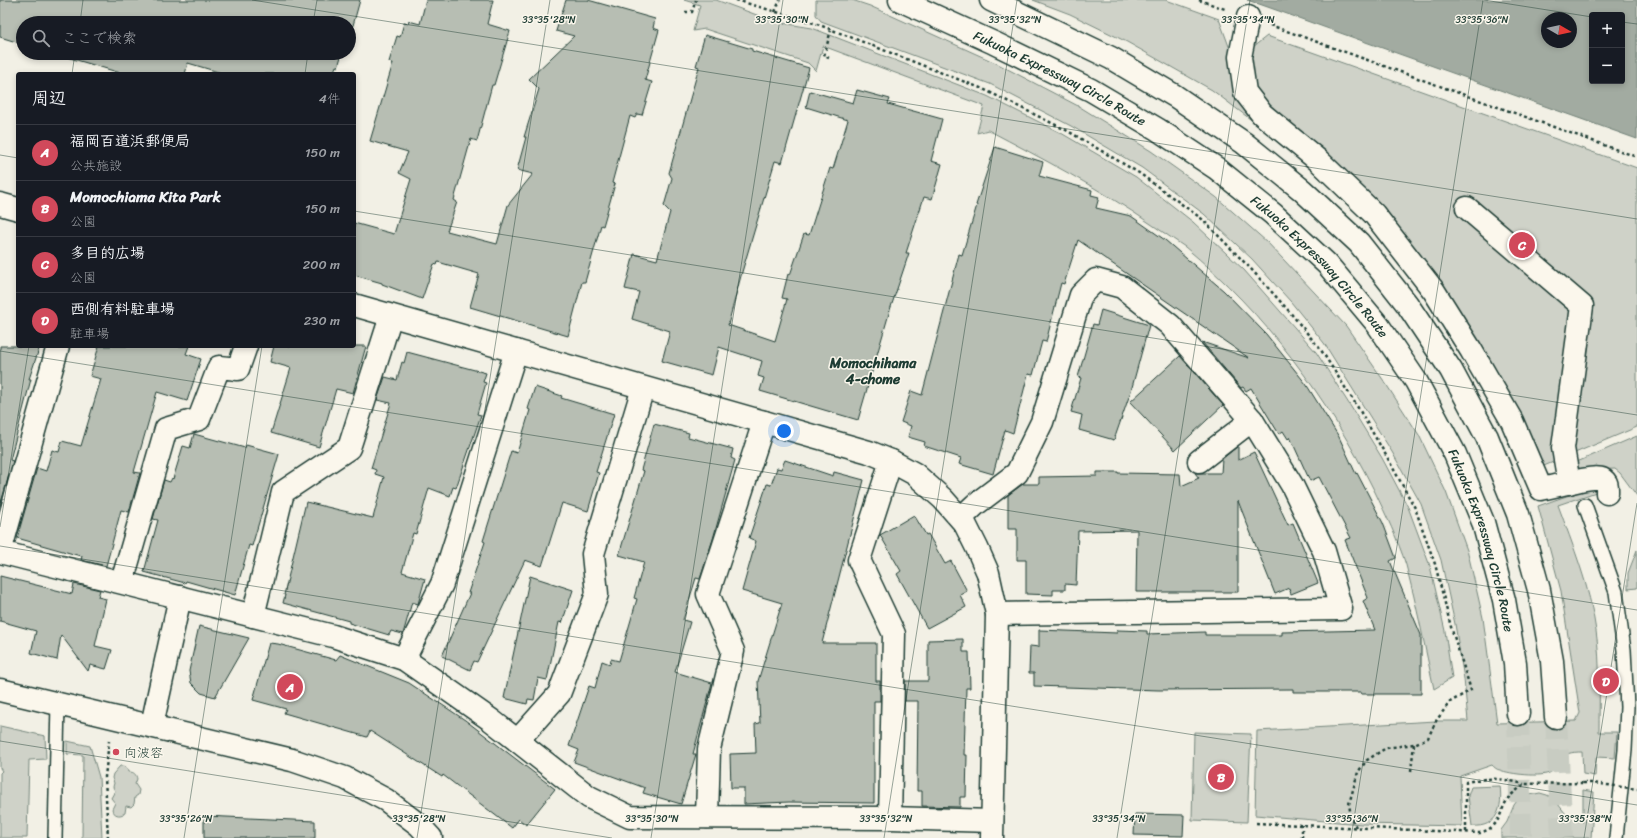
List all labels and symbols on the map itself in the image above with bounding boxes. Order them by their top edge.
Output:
text: 33°35'28"N [522,11,576,29]
text: 33°35'30"N [755,11,809,29]
text: 33°35'32"N [989,11,1042,29]
text: 33°35'34"N [1221,11,1275,29]
text: 33°35'36"N [1456,11,1508,29]
north arrow [1541,12,1577,48]
street label: Fukuoka Expressway Circle Route [970,24,1151,132]
street label: Fukuoka Expressway Circle Route [1246,189,1395,343]
pin: C [1509,230,1535,260]
district label: Momochihama 4-chome [829,351,917,392]
your location [774,421,794,441]
street label: Fukuoka Expressway Circle Route [1442,444,1521,634]
pin: D [1593,666,1619,696]
pin: A [277,672,303,702]
place label: 向波容 [124,741,163,764]
marker: 向波容 [111,747,121,757]
pin: B [1208,762,1234,792]
text: 33°35'26"N [159,810,213,828]
text: 33°35'28"N [392,810,446,828]
text: 33°35'30"N [625,810,679,828]
text: 33°35'32"N [860,810,913,828]
text: 33°35'34"N [1092,810,1146,828]
text: 33°35'36"N [1326,810,1378,828]
text: 33°35'38"N [1558,810,1612,828]

